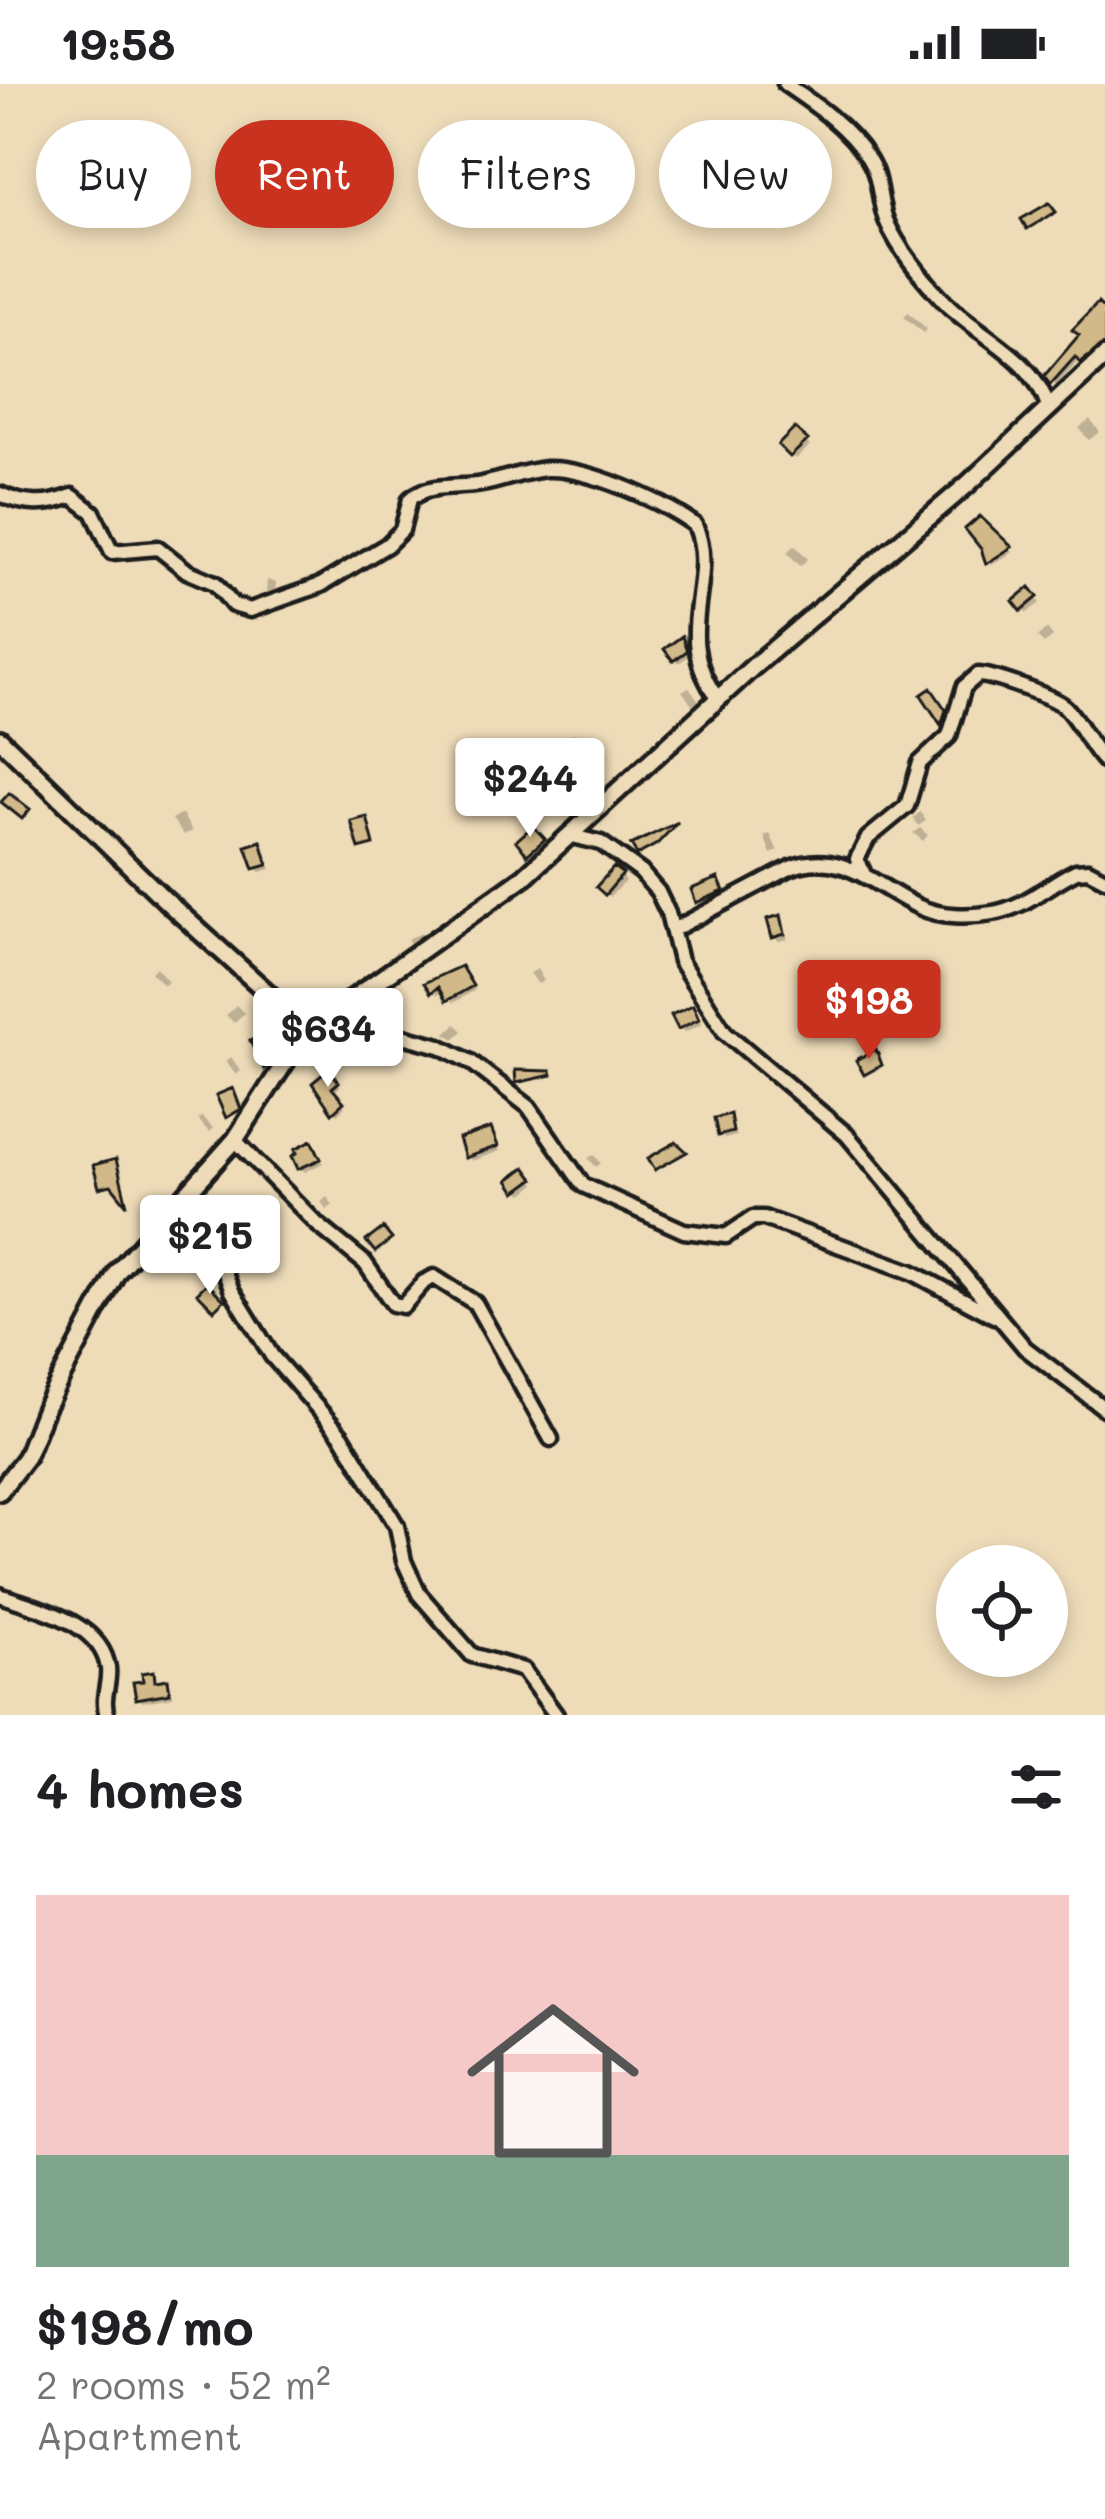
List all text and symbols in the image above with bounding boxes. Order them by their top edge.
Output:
text: 19:58 [60,13,175,71]
chip: Buy [36,120,191,228]
chip: Rent [215,120,394,228]
chip: Filters [418,120,635,228]
chip: New [659,120,832,228]
pin: $244 [459,738,601,840]
text: $244 [482,751,578,802]
pin: $198 [798,960,940,1062]
text: $198 [825,973,914,1024]
pin: $634 [257,988,399,1090]
text: $634 [280,1001,376,1052]
pin: $215 [139,1195,281,1297]
text: $215 [167,1208,253,1259]
map controls [936,1545,1068,1677]
button: locate [936,1545,1068,1677]
text: 4 homes [36,1754,244,1821]
icon: filters [1003,1754,1069,1820]
icon: home [445,1973,661,2189]
text: $198/mo [36,2291,254,2358]
text: 2 rooms · 52 m² [36,2358,331,2409]
text: Apartment [36,2409,242,2460]

